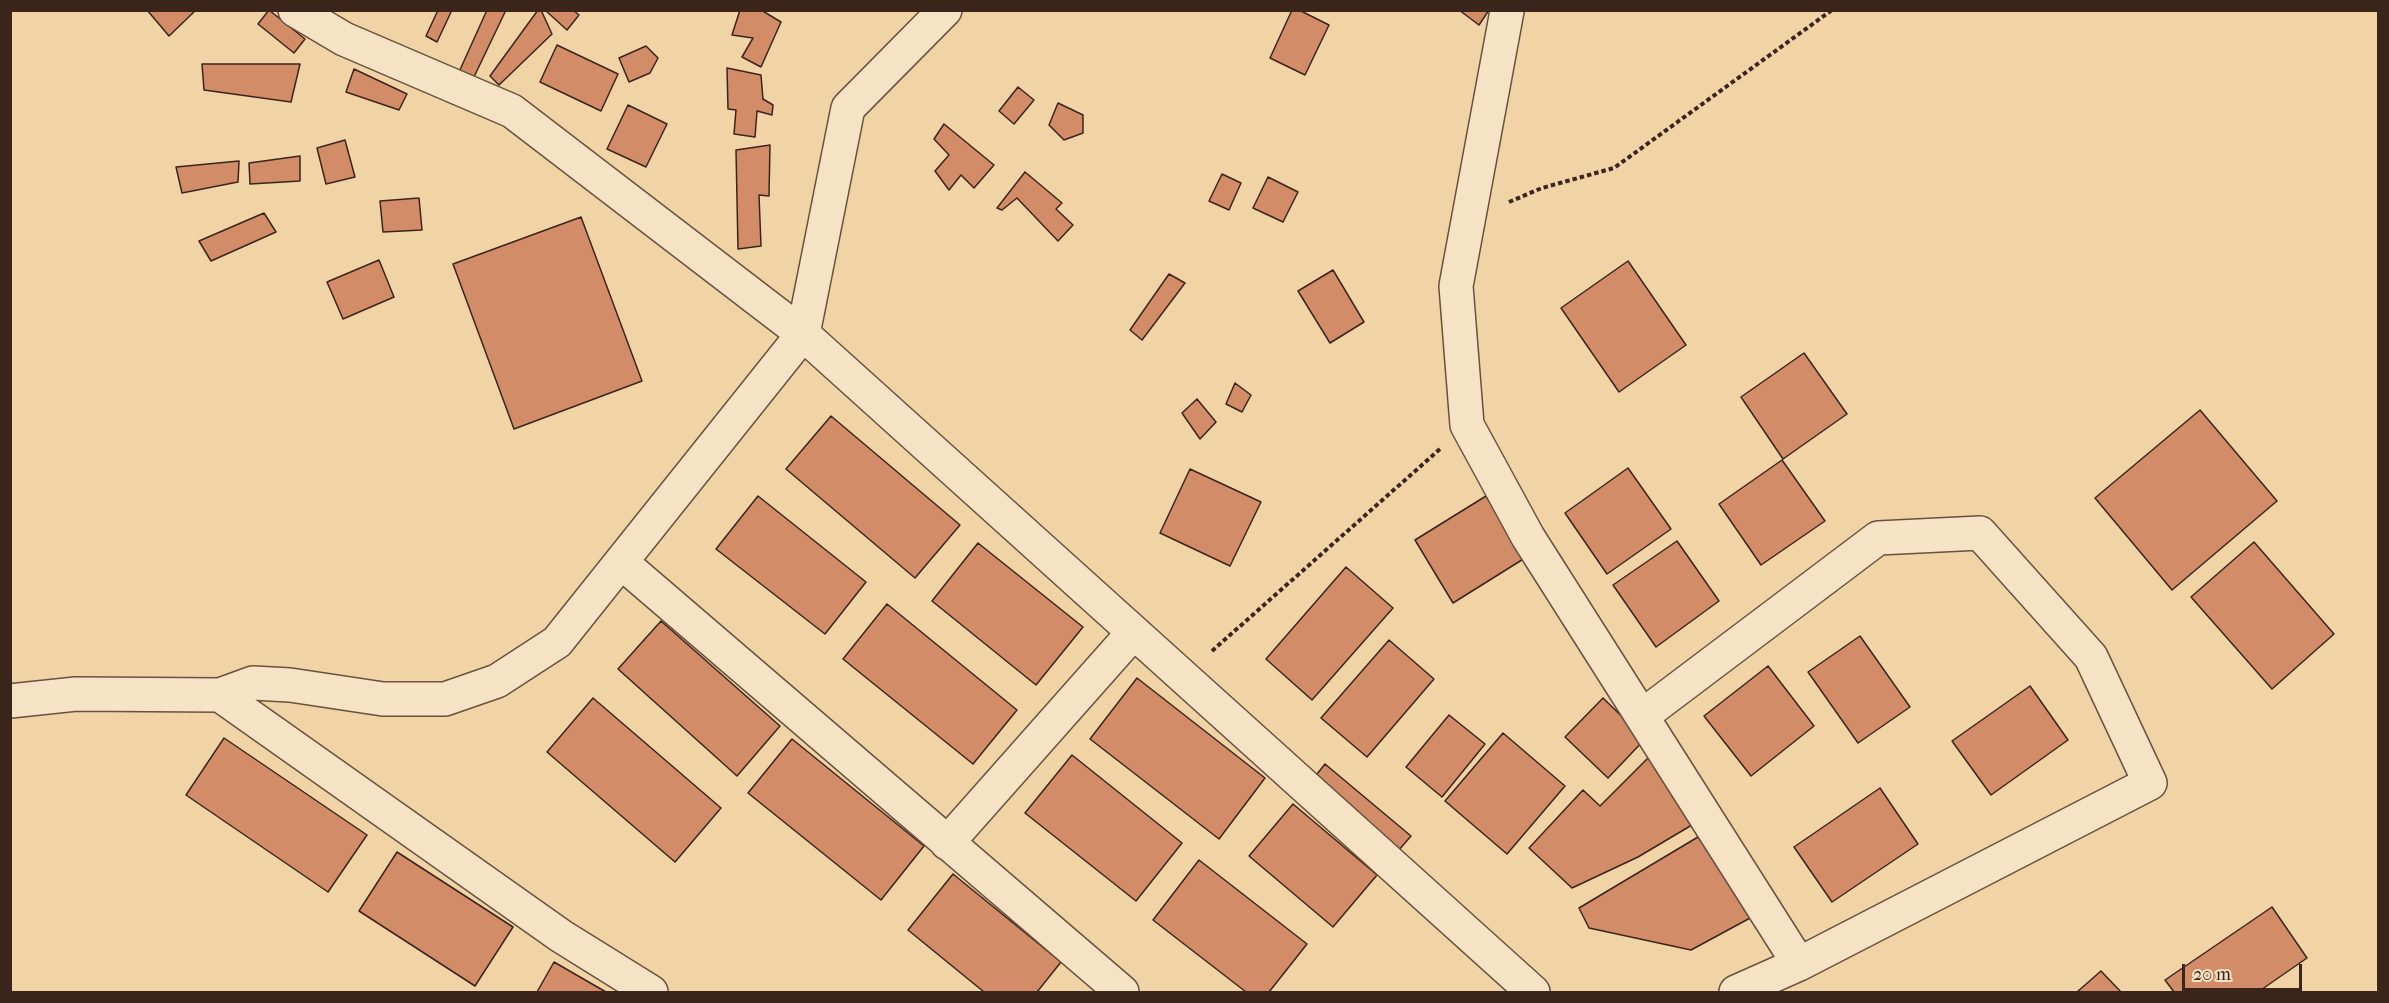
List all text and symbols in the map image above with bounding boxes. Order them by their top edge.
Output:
scale bar [2185,952,2305,990]
text: 20 m [2193,964,2231,985]

